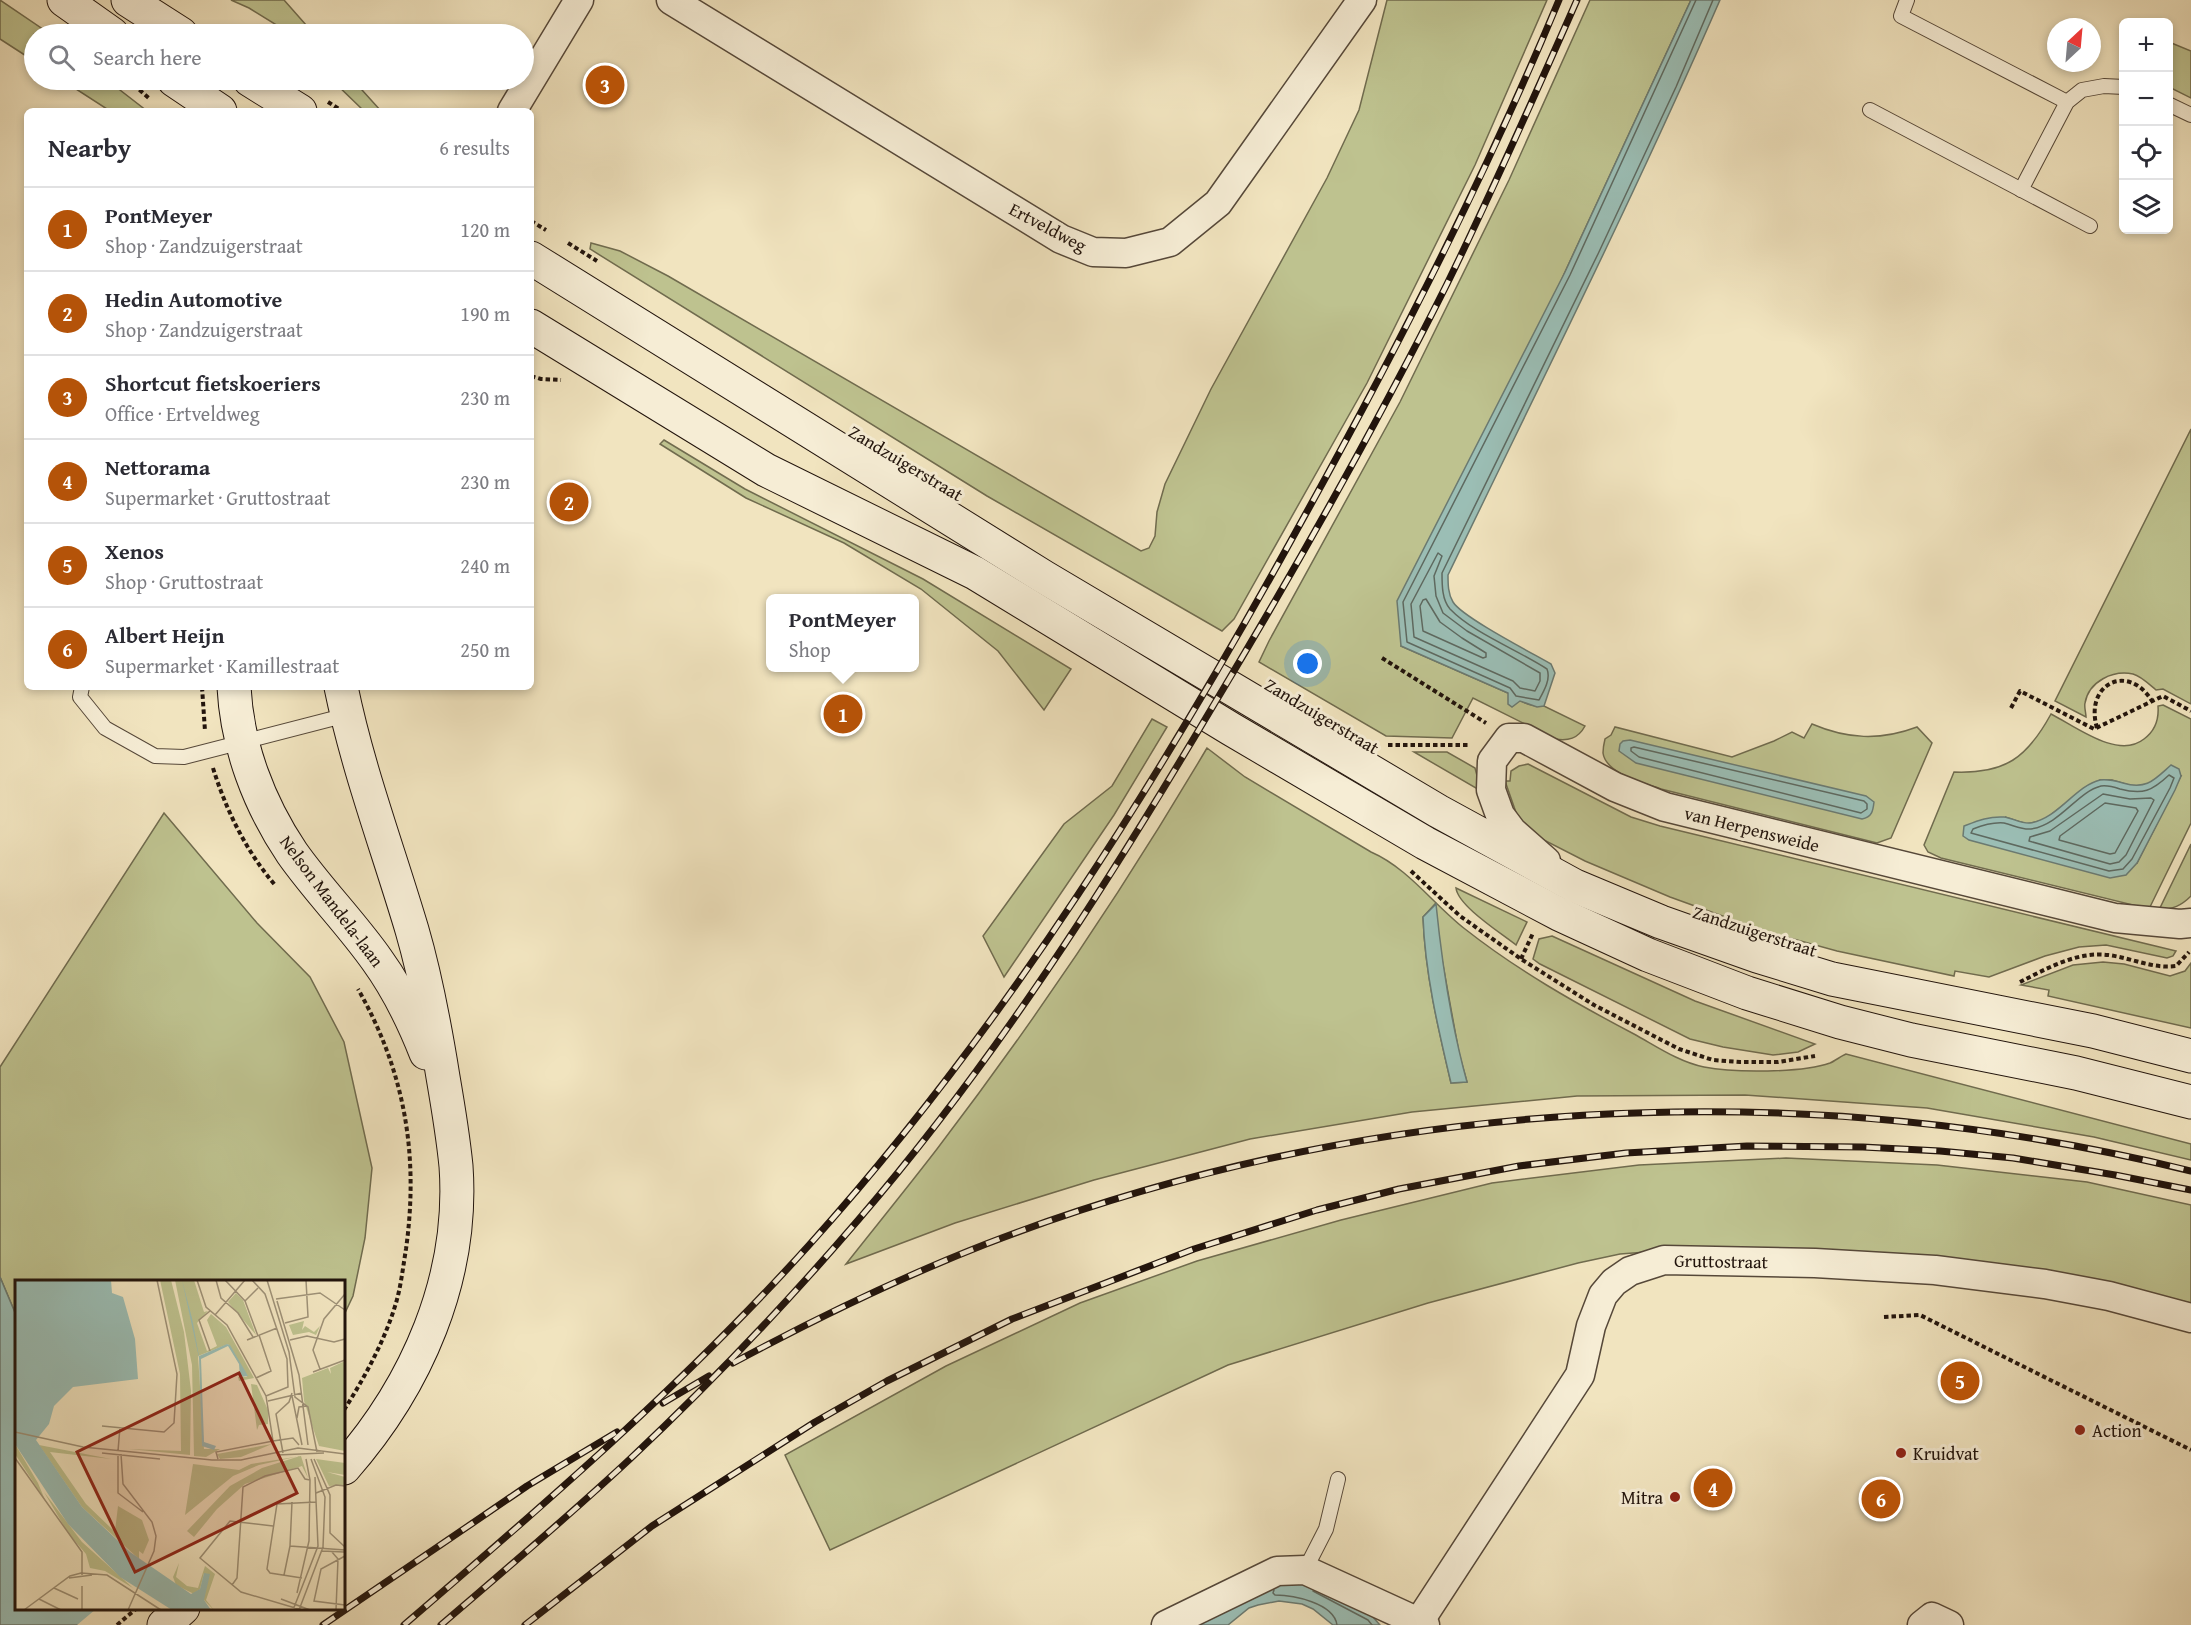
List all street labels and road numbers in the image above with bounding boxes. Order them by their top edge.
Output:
street label: Ertveldweg [1004,195,1092,259]
street label: Zandzuigerstraat [844,418,969,508]
street label: Zandzuigerstraat [1260,671,1385,761]
street label: van Herpensweide [1682,799,1822,859]
street label: Nelson Mandela-laan [273,829,391,973]
street label: Zandzuigerstraat [1689,898,1821,964]
street label: Gruttostraat [1674,1247,1769,1275]

